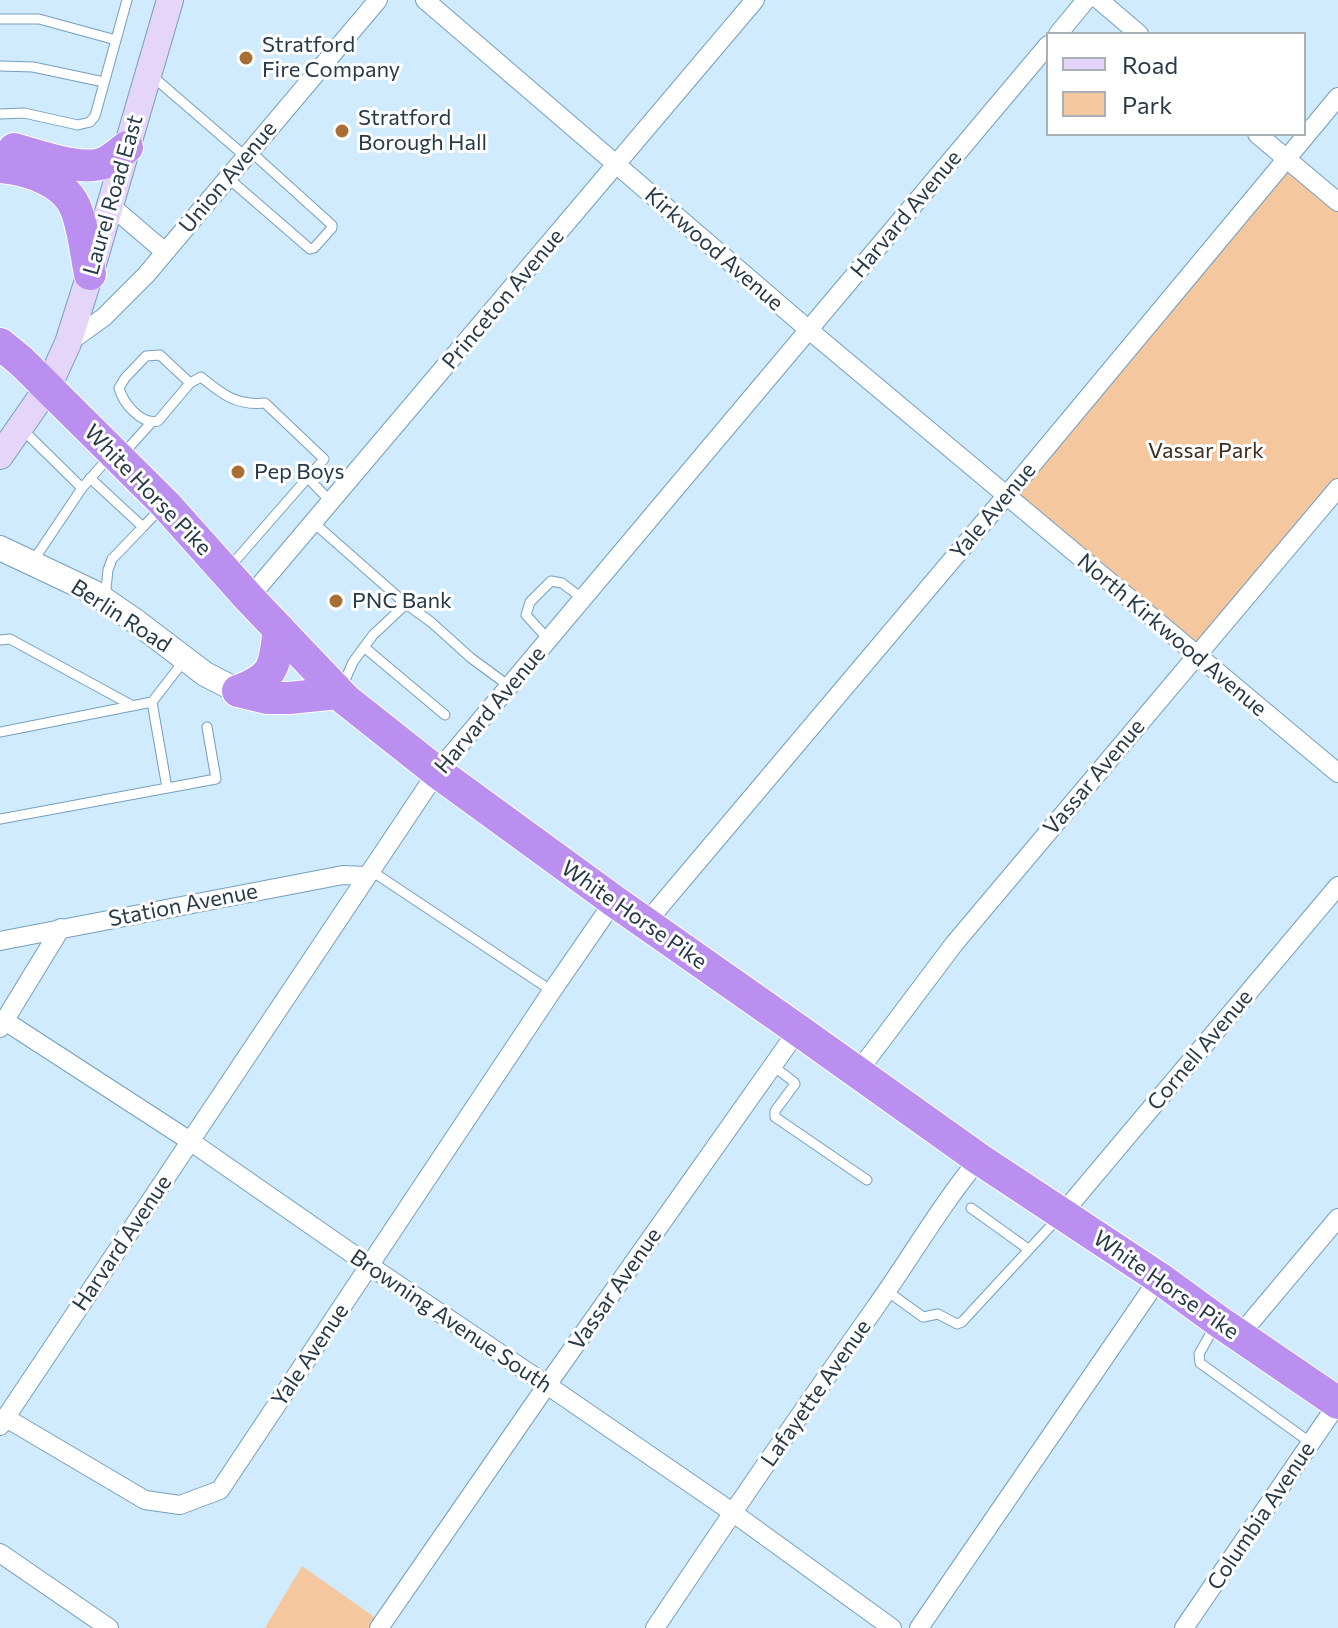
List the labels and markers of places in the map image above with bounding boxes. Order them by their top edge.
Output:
place label: Stratford Fire Company [262,32,400,84]
marker: Stratford Fire Company [237,49,255,67]
place label: Stratford Borough Hall [358,105,487,156]
marker: Stratford Borough Hall [333,122,351,140]
place label: Pep Boys [254,459,344,485]
marker: Pep Boys [229,463,247,481]
place label: PNC Bank [352,588,452,614]
marker: PNC Bank [327,592,345,610]

